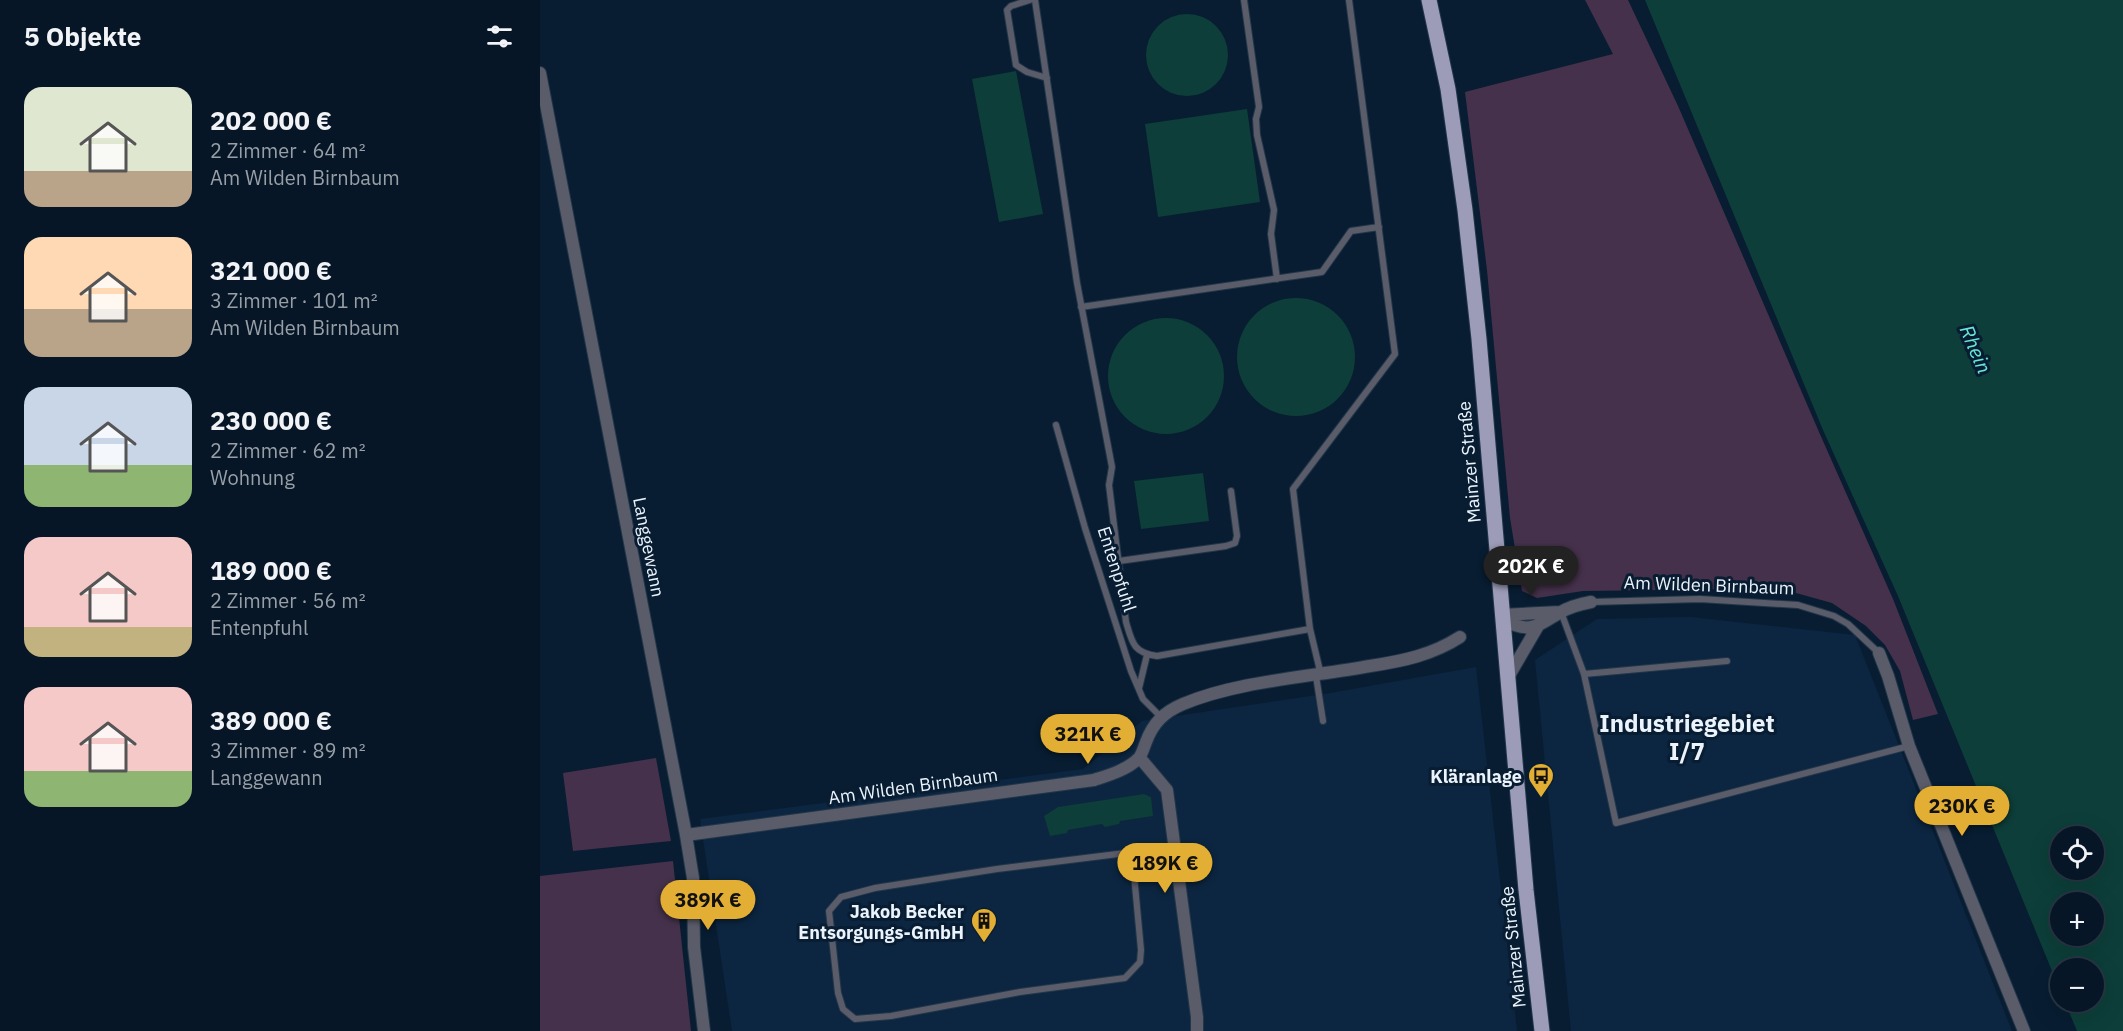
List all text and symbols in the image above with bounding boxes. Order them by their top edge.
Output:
text: 5 Objekte [24,19,141,53]
icon: filters [483,20,516,53]
text: 202 000 € [210,103,332,137]
icon: home [72,111,144,183]
text: 2 Zimmer · 64 m² [210,137,366,164]
text: Am Wilden Birnbaum [210,164,400,191]
text: 321 000 € [210,253,332,287]
icon: home [72,261,144,333]
text: 3 Zimmer · 101 m² [210,287,378,314]
text: Am Wilden Birnbaum [210,314,400,341]
water label: Rhein [1954,320,1998,378]
street label: Mainzer Straße [1452,400,1486,524]
text: 230 000 € [210,403,332,437]
icon: home [72,411,144,483]
text: 2 Zimmer · 62 m² [210,437,366,464]
text: Wohnung [210,464,295,491]
street label: Langgewann [628,495,670,599]
street label: Entenpfuhl [1092,523,1142,615]
pin: 202K € [1482,546,1580,597]
text: 202K € [1497,552,1565,579]
text: 189 000 € [210,553,332,587]
icon: home [72,561,144,633]
street label: Am Wilden Birnbaum [1623,571,1795,599]
text: 2 Zimmer · 56 m² [210,587,366,614]
text: Entenpfuhl [210,614,308,641]
text: 389 000 € [210,703,332,737]
district label: Industriegebiet I/7 [1599,707,1775,767]
icon: home [72,711,144,783]
pin: 321K € [1039,714,1137,765]
text: 321K € [1054,720,1122,747]
text: 3 Zimmer · 89 m² [210,737,366,764]
bus stop icon: Kläranlage [1526,761,1556,799]
street label: Am Wilden Birnbaum [827,763,999,809]
text: Langgewann [210,764,323,791]
place label: Kläranlage [1430,765,1522,788]
pin: 230K € [1913,786,2011,837]
text: 230K € [1928,792,1996,819]
map controls [2050,826,2104,1012]
button: locate [2050,826,2104,880]
pin: 189K € [1116,843,1214,894]
text: 189K € [1131,849,1199,876]
pin: 389K € [659,880,757,931]
street label: Mainzer Straße [1495,885,1531,1009]
text: 389K € [674,886,742,913]
button: + [2050,892,2104,946]
place label: Jakob Becker Entsorgungs-GmbH [798,900,964,944]
building icon: Jakob Becker Entsorgungs-GmbH [969,906,999,944]
button: − [2050,958,2104,1012]

